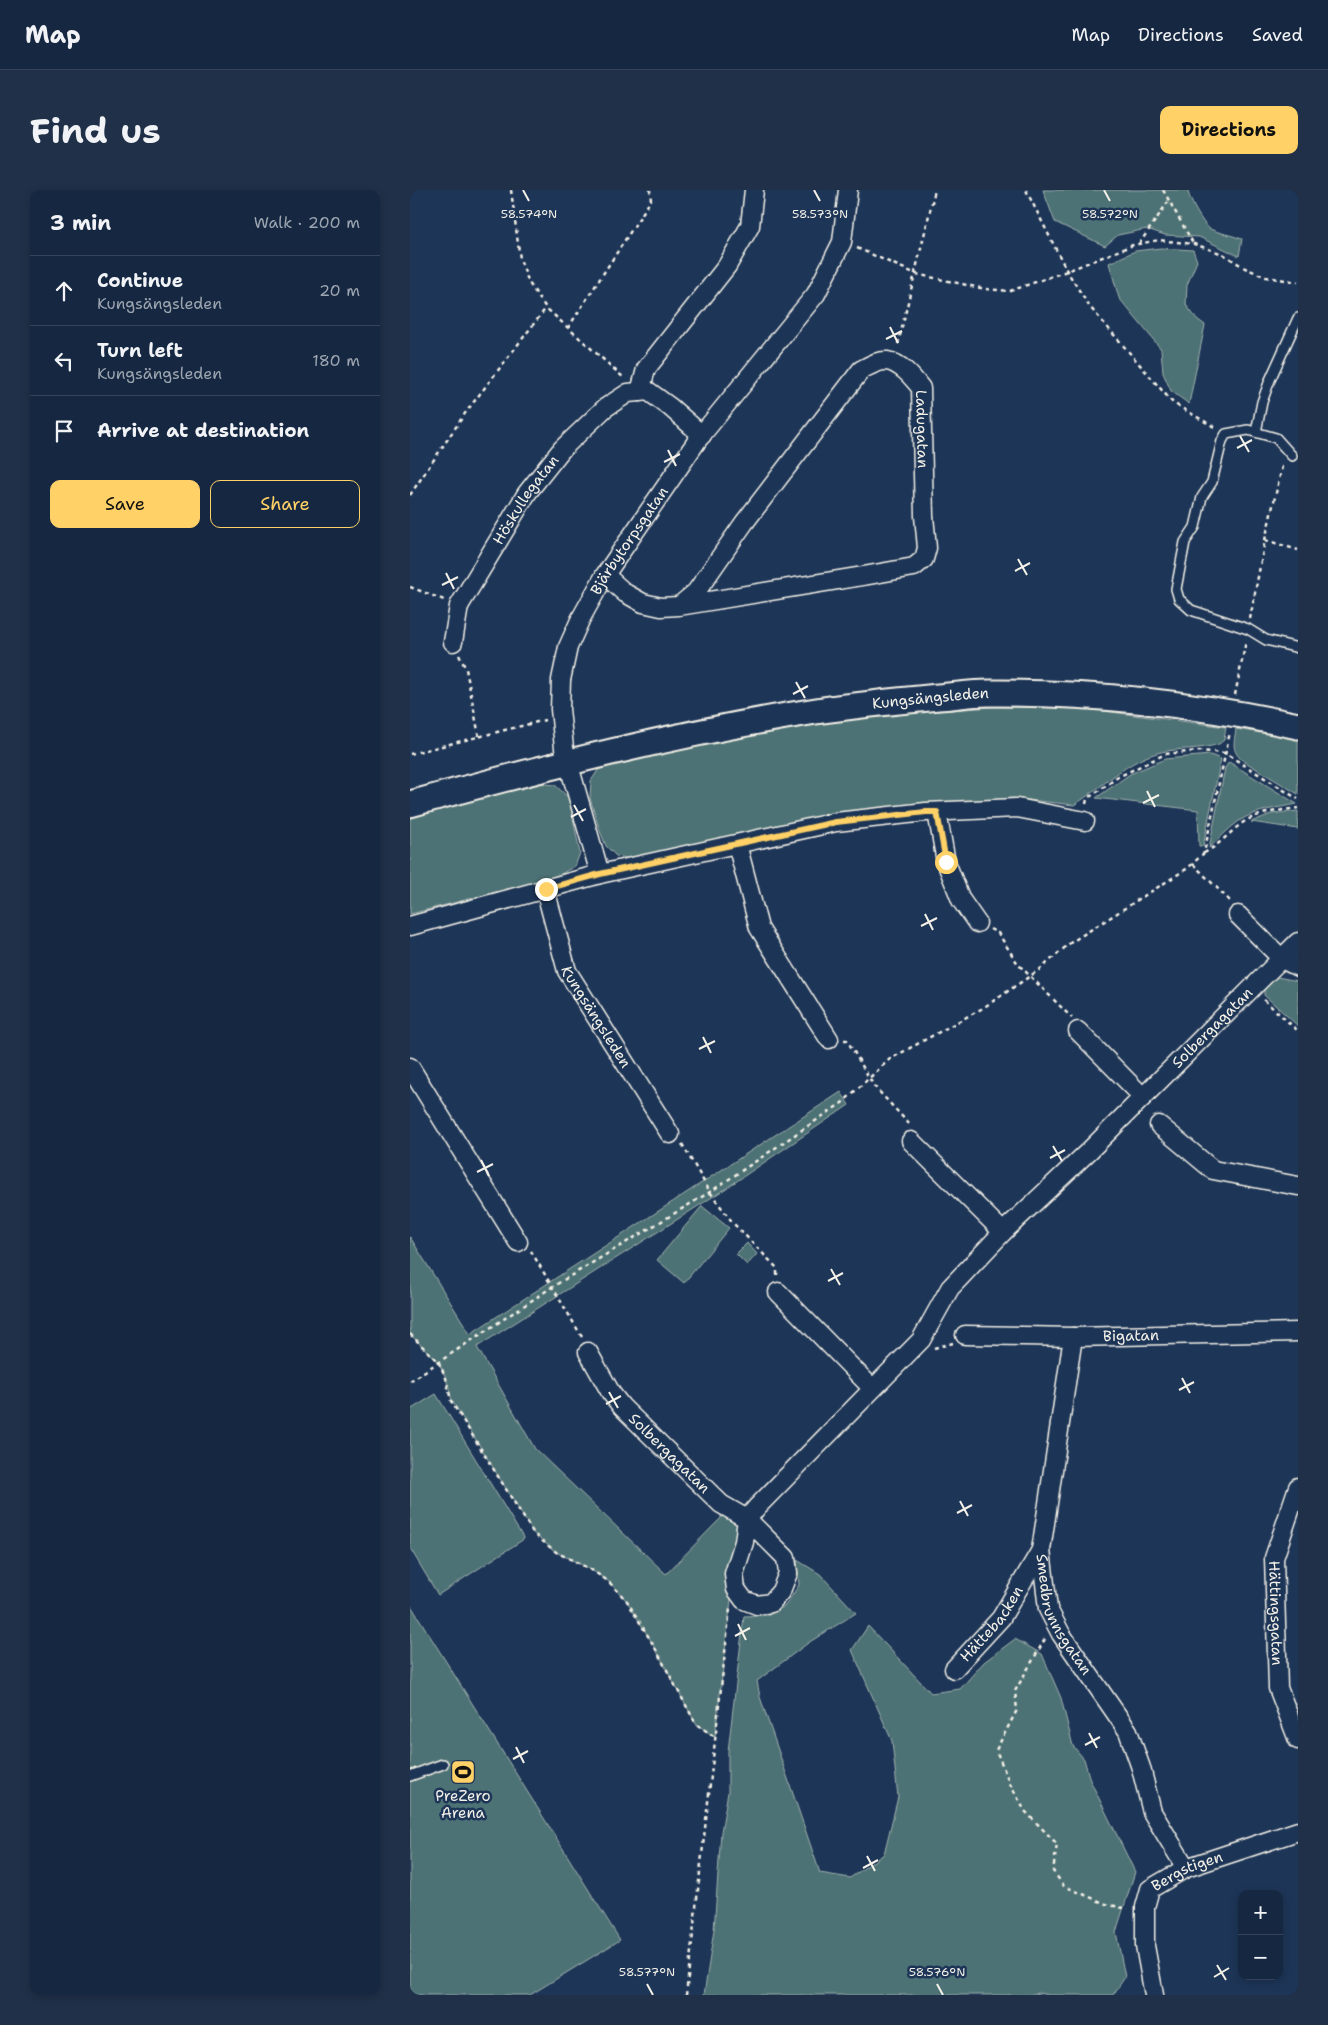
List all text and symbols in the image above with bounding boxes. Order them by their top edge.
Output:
text: Map [25,19,81,51]
text: Map [1072,23,1110,47]
text: Directions [1138,23,1224,47]
text: Saved [1252,23,1303,47]
button: Directions [1160,106,1298,154]
text: Find us [30,107,161,154]
text: 58.574°N [501,206,557,222]
text: 58.573°N [792,206,848,222]
text: 58.572°N [1082,206,1138,222]
text: 3 min [50,209,111,237]
text: Walk · 200 m [254,212,360,233]
text: Continue [97,268,183,293]
icon: ahead [50,277,78,305]
text: 20 m [319,280,360,301]
text: Kungsängsleden [97,293,222,314]
text: Turn left [97,338,183,363]
icon: left [50,347,78,375]
text: 180 m [312,350,360,371]
text: Kungsängsleden [97,363,222,384]
street label: Ladugatan [911,390,933,468]
icon: arrive [50,417,78,445]
text: Arrive at destination [97,418,309,443]
street label: Höskullegatan [488,451,563,548]
button: Save [50,480,200,528]
button: Share [210,480,360,528]
street label: Bjärbytorpsgatan [586,483,673,598]
street label: Kungsängsleden [871,683,989,714]
route start [935,851,958,874]
route end [535,878,558,901]
street label: Kungsängsleden [556,964,636,1072]
street label: Solbergagatan [1168,983,1257,1072]
street label: Bigatan [1103,1325,1159,1346]
street label: Solbergagatan [624,1409,714,1498]
street label: Smedbrunnsgatan [1032,1553,1096,1679]
street label: Hättingsgatan [1264,1560,1287,1666]
street label: Hättebacken [956,1582,1028,1666]
sports icon: PreZero Arena [450,1759,476,1785]
place label: PreZero Arena [435,1786,491,1823]
street label: Bergstigen [1148,1847,1225,1896]
map controls [1238,1890,1283,1980]
button: + [1238,1890,1283,1935]
button: − [1238,1935,1283,1980]
text: 58.577°N [619,1964,675,1980]
text: 58.576°N [909,1964,965,1980]

